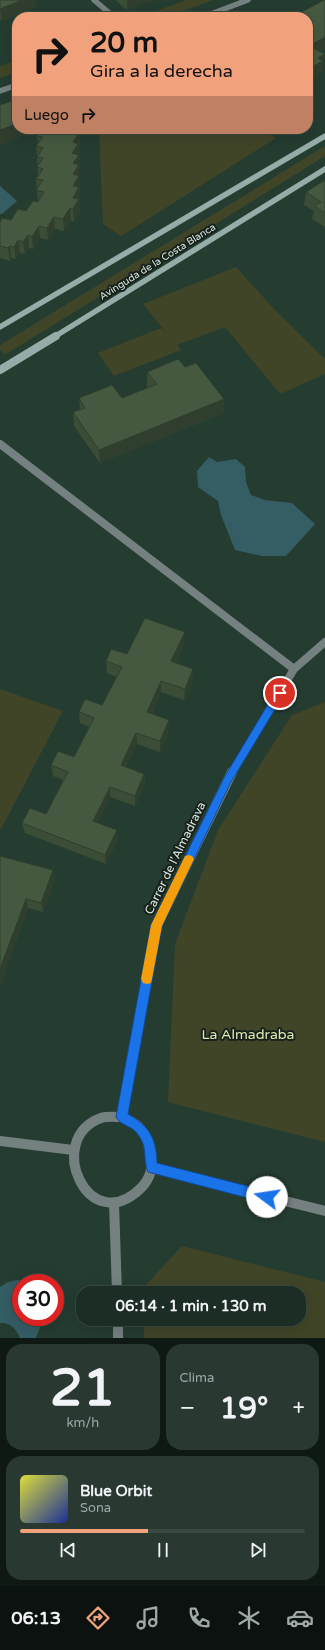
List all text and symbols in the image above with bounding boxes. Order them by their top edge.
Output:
text: 20 m [90,26,158,60]
icon: right [24,28,76,80]
text: Gira a la derecha [90,60,233,82]
icon: right [77,104,99,126]
text: Luego [24,106,69,124]
street label: Avinguda de la Costa Blanca [97,221,218,303]
pin [263,676,297,710]
icon: arrive [269,682,291,704]
street label: Carrer de l'Almadrava [142,800,208,916]
park label: La Almadraba [202,1026,294,1043]
position arrow [246,1176,288,1218]
speed limit sign: 30 [12,1274,64,1326]
text: 06:14 · 1 min · 130 m [116,1297,266,1315]
text: 21 [50,1357,115,1420]
text: Clima [180,1370,214,1386]
text: 19° [219,1390,268,1427]
text: − [180,1395,195,1421]
text: + [293,1395,305,1421]
text: km/h [66,1415,99,1431]
text: Blue Orbit [80,1482,152,1500]
text: Sona [80,1500,111,1516]
icon: previous [57,1539,79,1561]
icon: pause [152,1539,174,1561]
icon: next [247,1539,269,1561]
icon: directions [84,1604,112,1632]
icon: music [134,1604,162,1632]
icon: phone [185,1604,213,1632]
icon: climate [235,1604,263,1632]
icon: car [286,1604,314,1632]
text: 06:13 [11,1607,61,1629]

